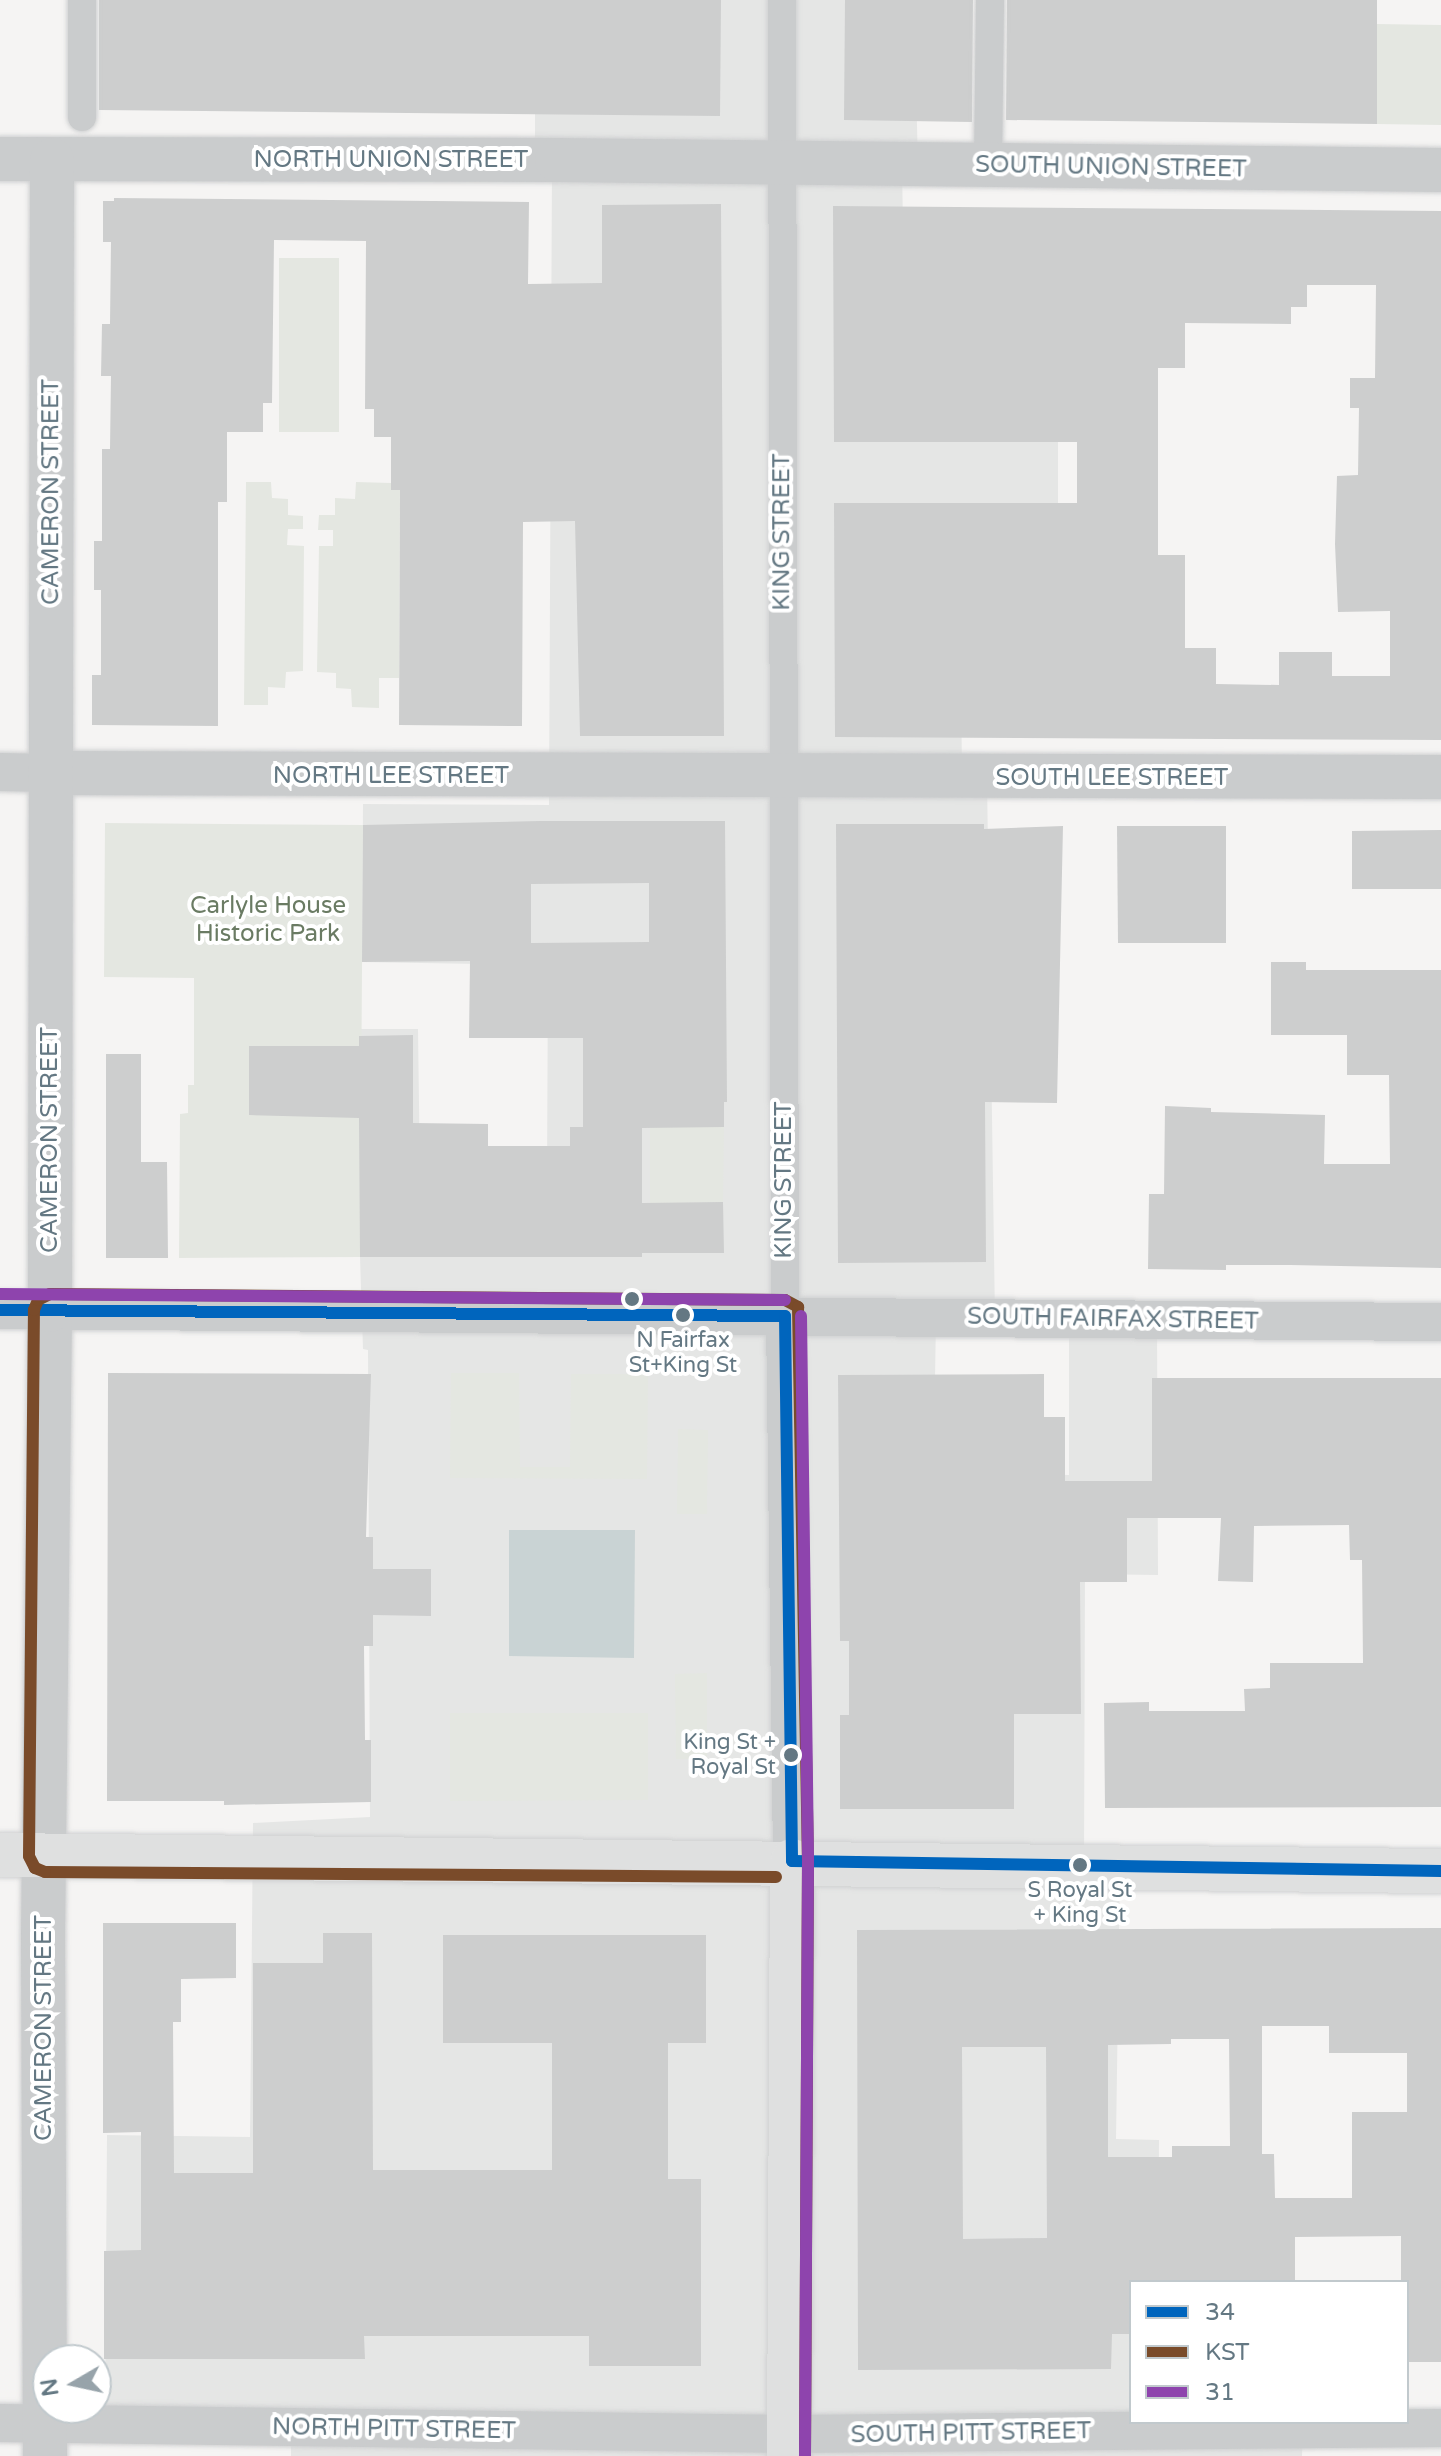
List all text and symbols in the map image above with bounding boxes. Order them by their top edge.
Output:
street label: NORTH UNION STREET [254,146,528,174]
street label: SOUTH UNION STREET [975,150,1247,184]
street label: CAMERON STREET [37,379,65,605]
street label: KING STREET [768,453,796,611]
street label: NORTH LEE STREET [273,762,509,790]
street label: SOUTH LEE STREET [996,764,1228,792]
park label: Carlyle House Historic Park [190,892,346,948]
street label: CAMERON STREET [36,1027,64,1253]
street label: KING STREET [770,1101,798,1259]
unlabelled marker [624,1291,640,1307]
street label: SOUTH FAIRFAX STREET [967,1302,1259,1336]
marker: N Fairfax St+King St [675,1307,691,1323]
place label: N Fairfax St+King St [629,1327,737,1378]
place label: King St + Royal St [683,1729,776,1780]
marker: King St + Royal St [783,1747,799,1763]
marker: S Royal St + King St [1072,1857,1088,1873]
place label: S Royal St + King St [1028,1877,1132,1928]
street label: CAMERON STREET [30,1915,58,2141]
legend [1129,2280,1409,2424]
text: 34 [1205,2298,1235,2327]
text: KST [1205,2338,1250,2367]
north arrow [32,2344,112,2424]
text: N [36,2377,64,2398]
text: 31 [1205,2378,1235,2407]
street label: NORTH PITT STREET [272,2412,516,2446]
street label: SOUTH PITT STREET [850,2417,1092,2449]

